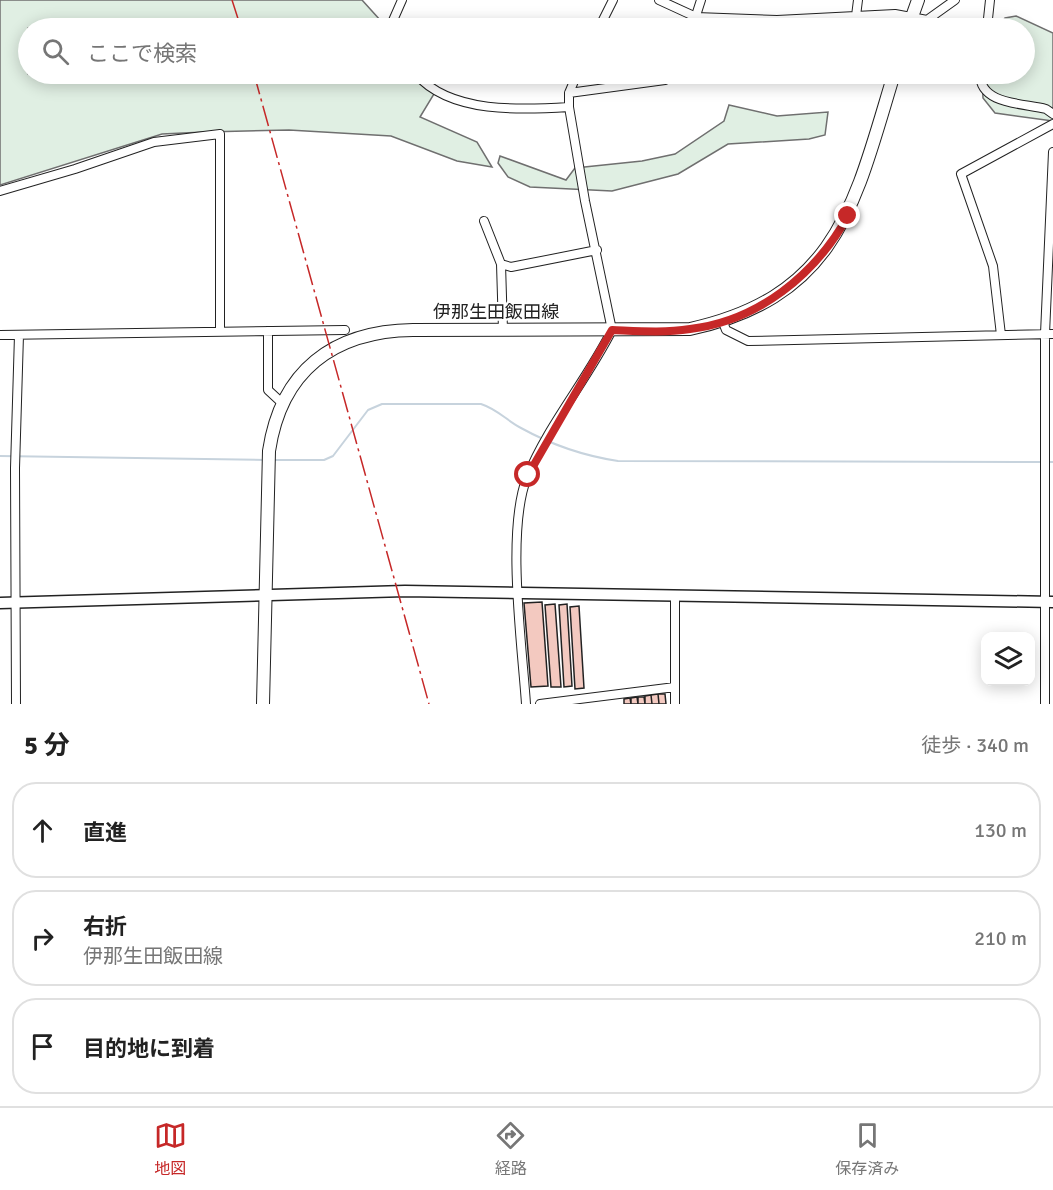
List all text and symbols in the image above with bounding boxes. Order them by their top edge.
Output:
search box [18,18,1035,84]
icon: search [39,35,72,68]
text: ここで検索 [87,40,197,67]
route end [834,202,860,228]
street label: 伊那生田飯田線 [433,301,559,323]
route start [514,461,540,487]
map controls [981,632,1035,686]
button: layers [981,632,1035,686]
text: 5 分 [24,730,70,762]
text: 徒歩 · 340 m [921,733,1029,758]
icon: ahead [26,814,59,847]
text: 130 m [974,818,1027,843]
text: 直進 [83,819,127,846]
text: 右折 [83,913,127,940]
icon: right [26,922,59,955]
text: 210 m [974,926,1027,951]
text: 伊那生田飯田線 [83,944,223,969]
icon: arrive [26,1030,59,1063]
text: 目的地に到着 [83,1035,215,1062]
tab: 地図 [154,1119,187,1179]
tab: 経路 [494,1119,527,1179]
tab: 保存済み [835,1119,899,1179]

